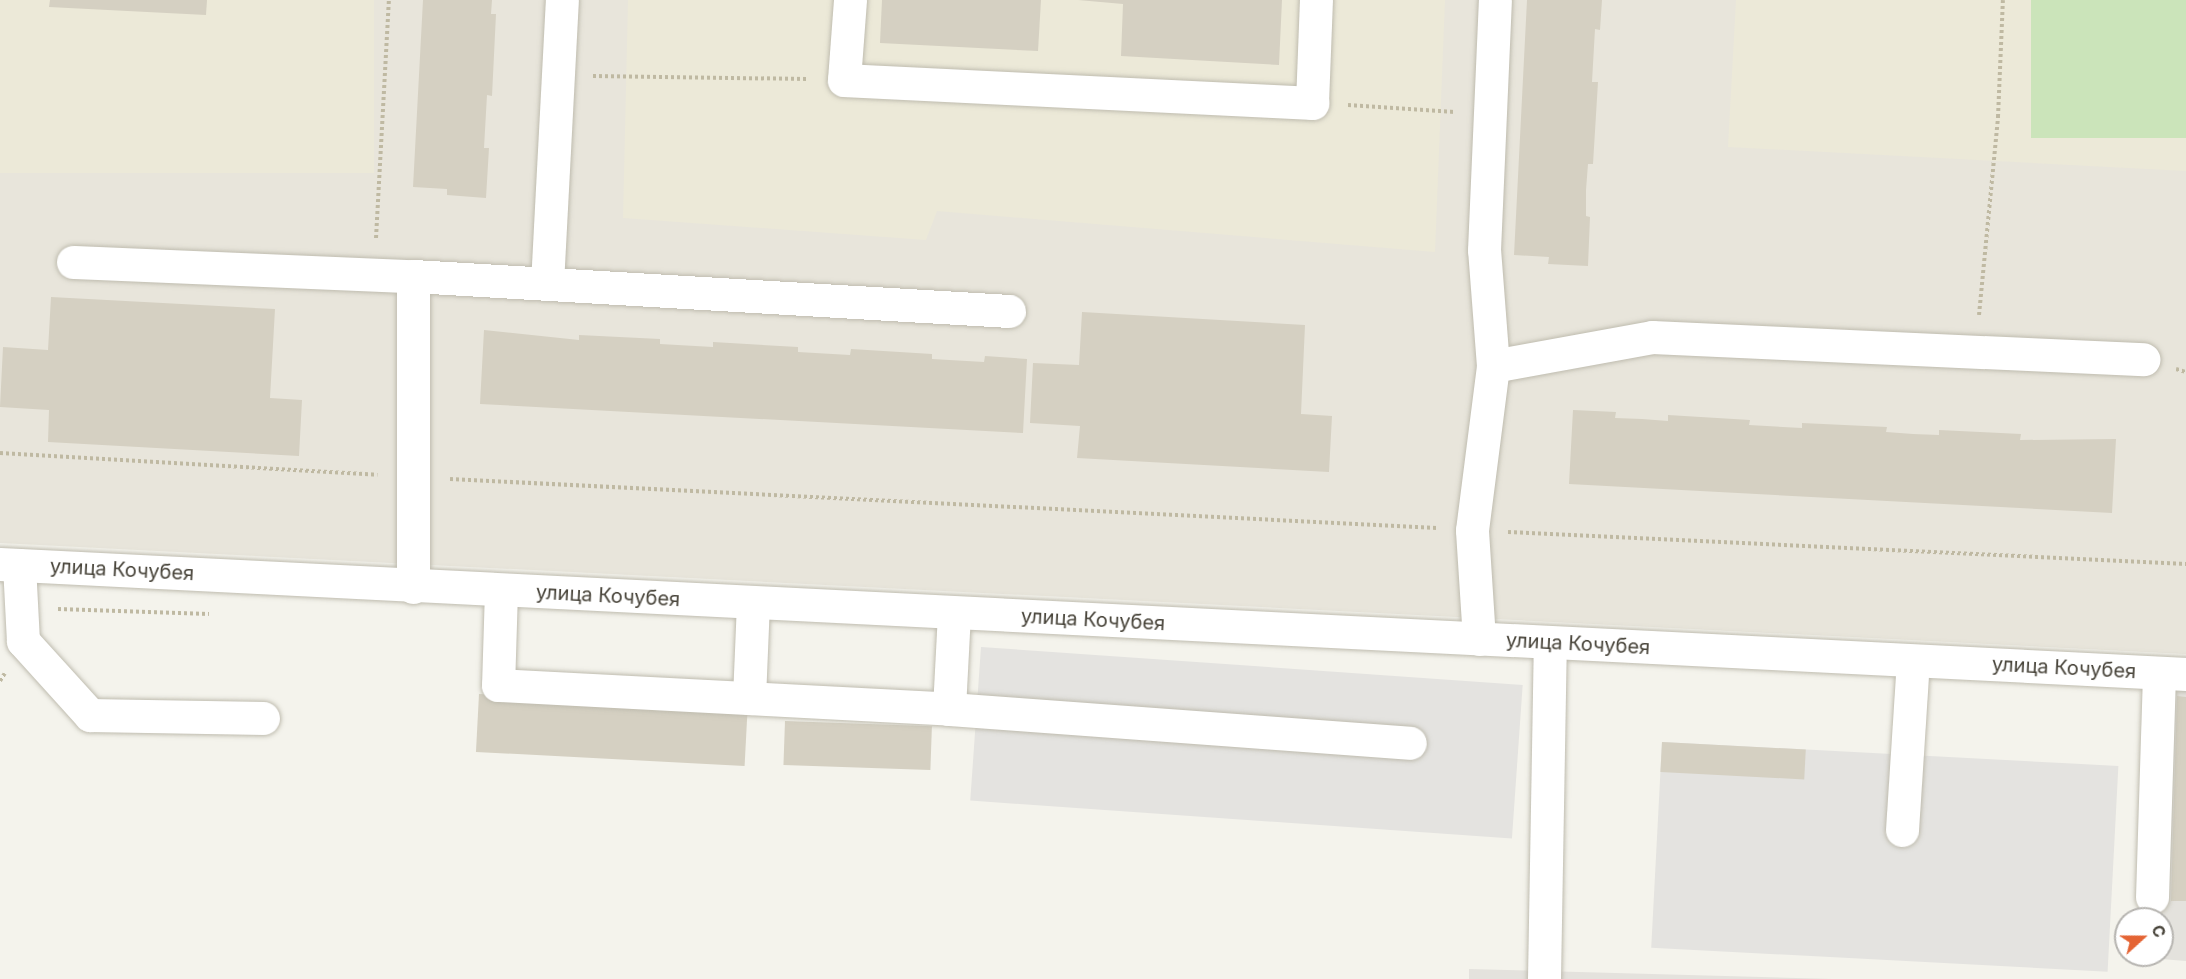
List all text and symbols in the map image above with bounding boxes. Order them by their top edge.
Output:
street label: улица Кочубея [49,554,195,586]
street label: улица Кочубея [535,580,681,612]
street label: улица Кочубея [1020,604,1166,636]
street label: улица Кочубея [1505,628,1651,660]
street label: улица Кочубея [1991,652,2137,684]
north arrow [2114,907,2174,967]
text: С [2147,922,2170,940]

